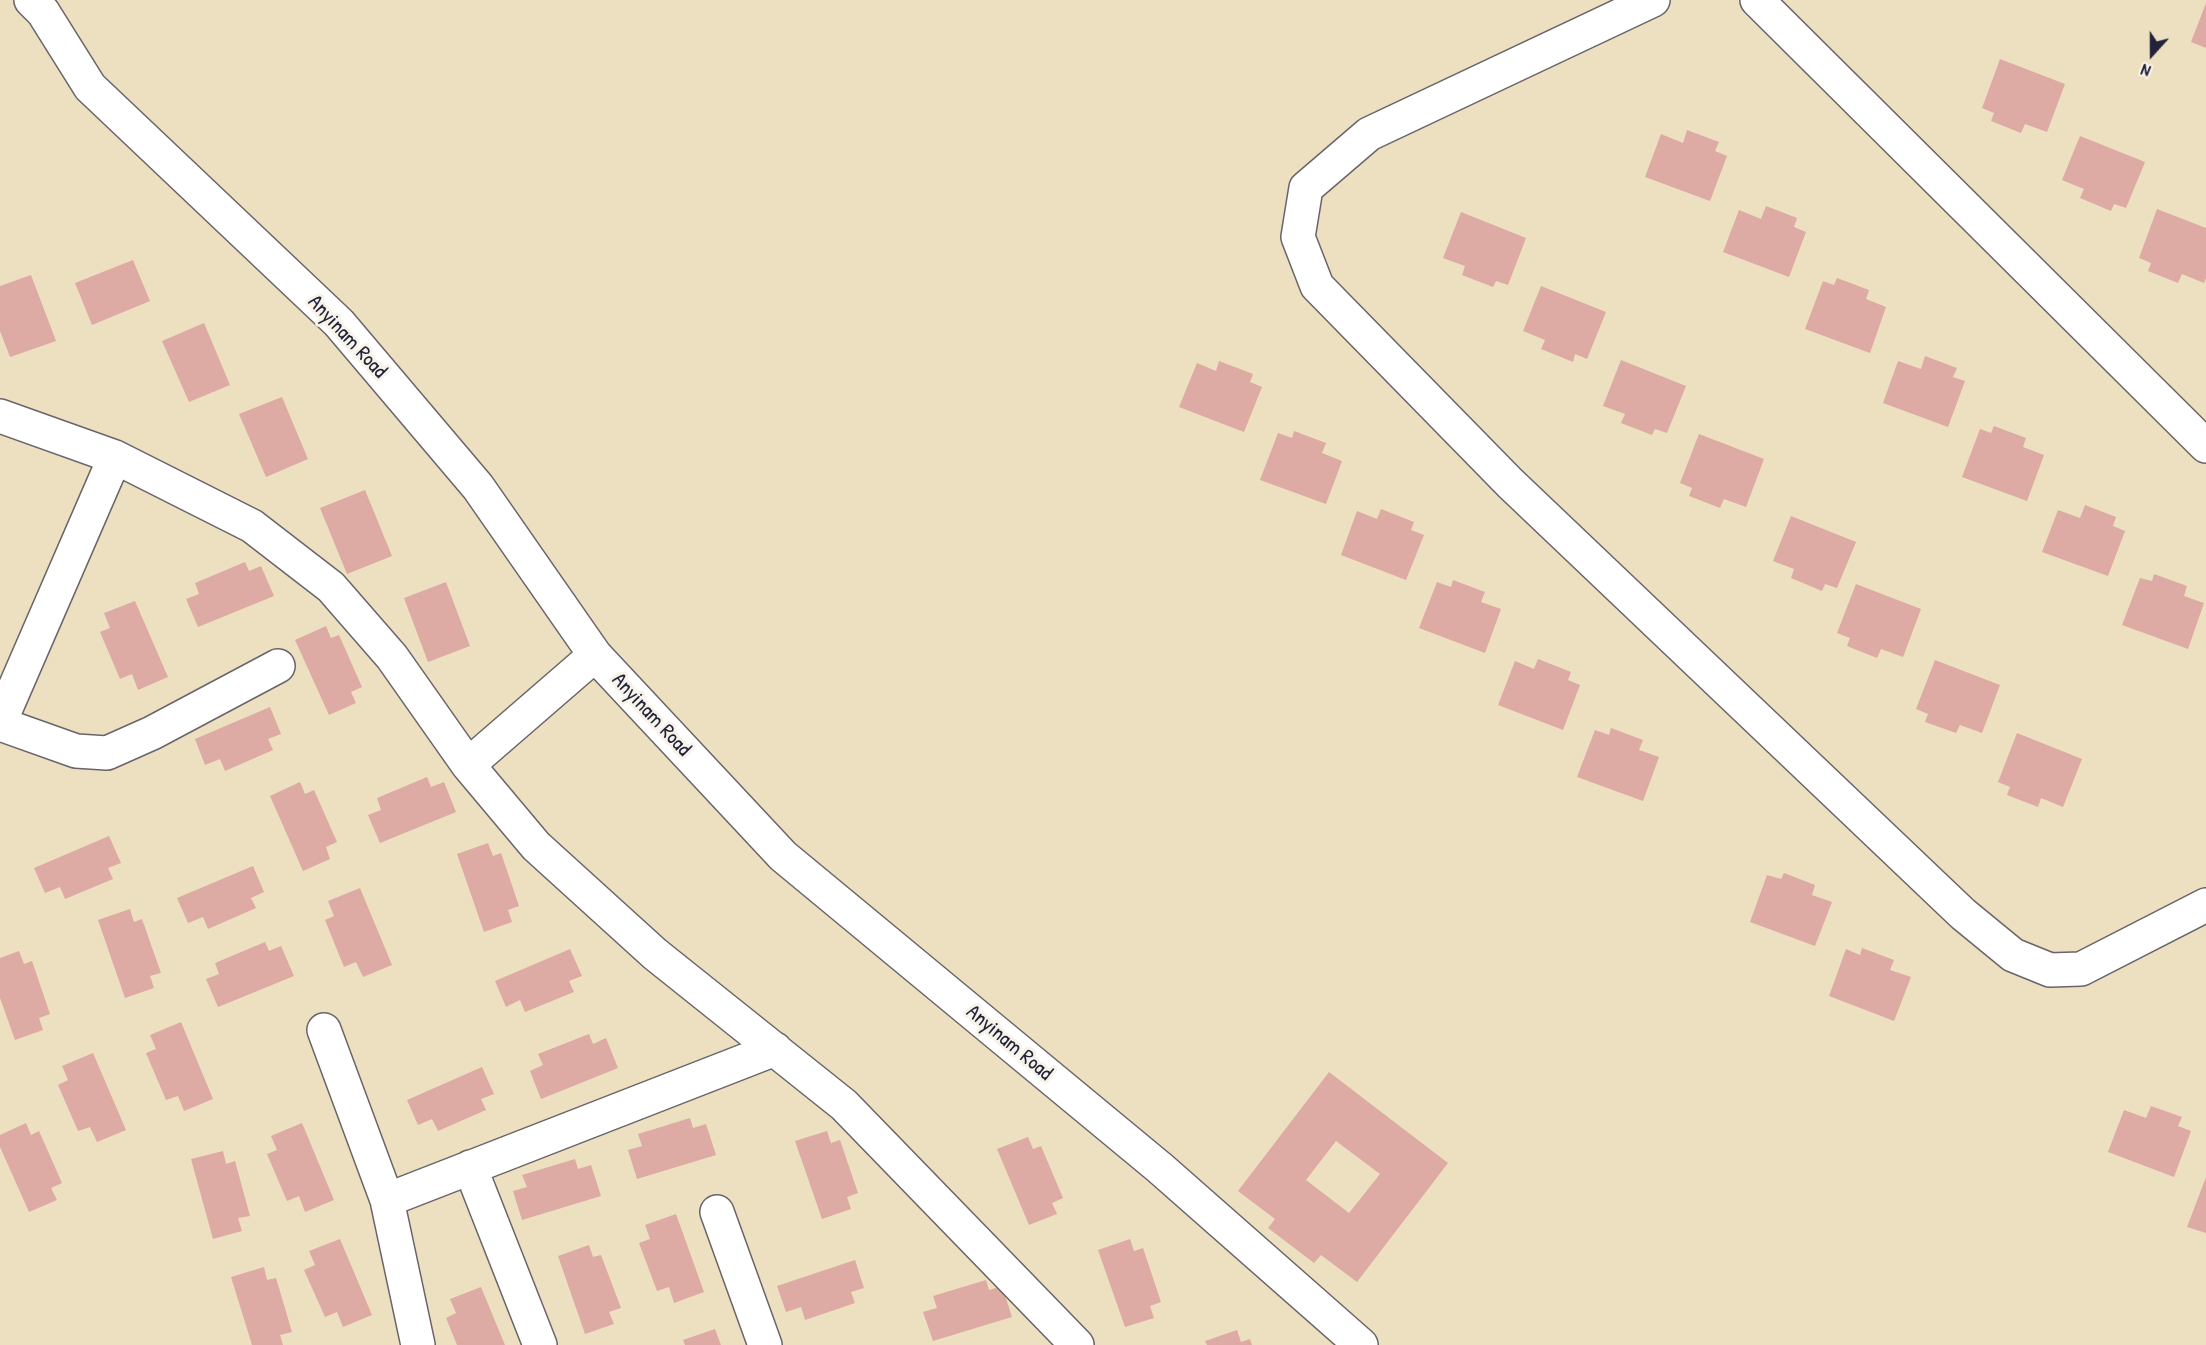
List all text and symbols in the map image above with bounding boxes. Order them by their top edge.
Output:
north arrow [2122,24,2182,84]
text: N [2138,59,2153,83]
street label: Anyinam Road [302,290,392,384]
street label: Anyinam Road [606,668,696,762]
street label: Anyinam Road [961,1000,1057,1086]

